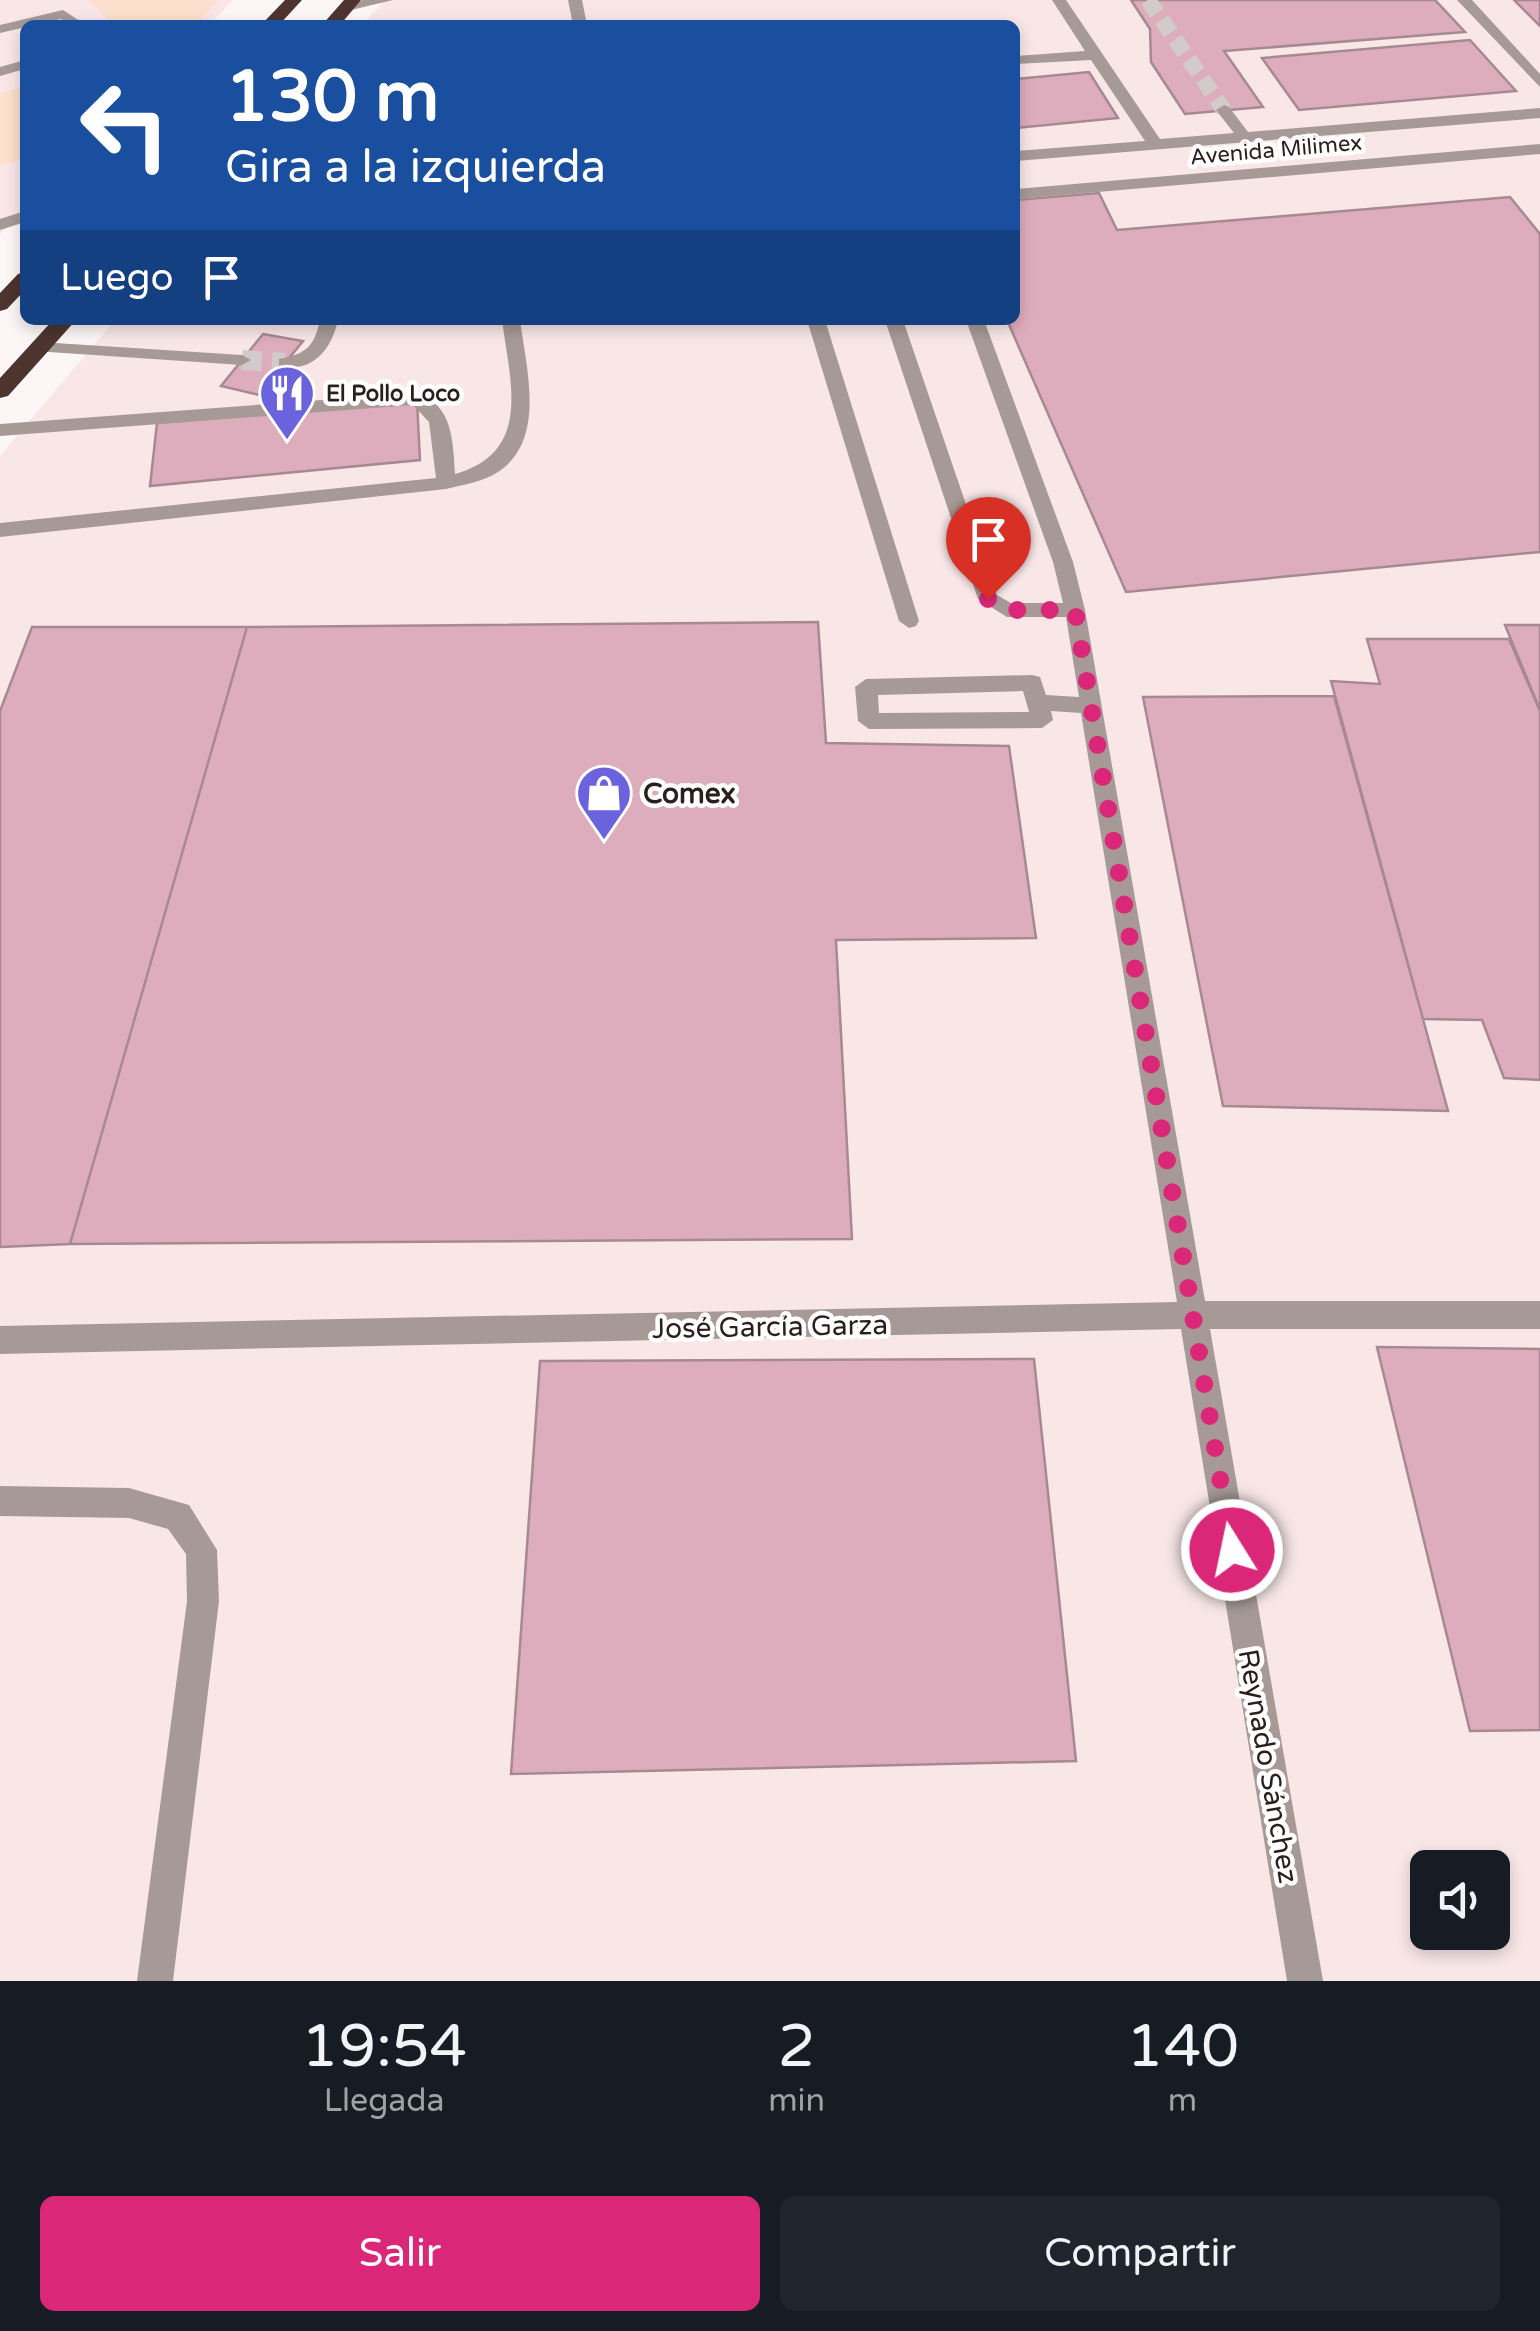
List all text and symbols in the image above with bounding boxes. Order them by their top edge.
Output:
text: 130 m [225,56,439,140]
icon: left [60,60,190,190]
street label: Avenida Milimex [1189,130,1363,170]
text: Gira a la izquierda [225,141,606,195]
icon: arrive [194,250,249,305]
text: Luego [60,255,174,301]
restaurant icon: El Pollo Loco [257,363,317,442]
place label: El Pollo Loco [326,381,460,407]
pin [946,497,1031,600]
icon: arrive [961,512,1016,567]
shop icon: Comex [574,763,634,842]
place label: Comex [643,777,736,811]
street label: José García Garza [652,1308,888,1346]
position arrow [1180,1498,1284,1602]
street label: Reynado Sánchez [1231,1646,1305,1886]
map controls [1410,1850,1510,1950]
button: sound [1410,1850,1510,1950]
text: 19:54 [301,2011,467,2083]
text: 2 [778,2011,815,2083]
text: 140 [1126,2011,1239,2083]
text: Llegada [324,2082,445,2120]
text: min [768,2082,825,2120]
text: m [1168,2082,1197,2120]
button: Salir [40,2196,760,2311]
button: Compartir [780,2196,1500,2311]

